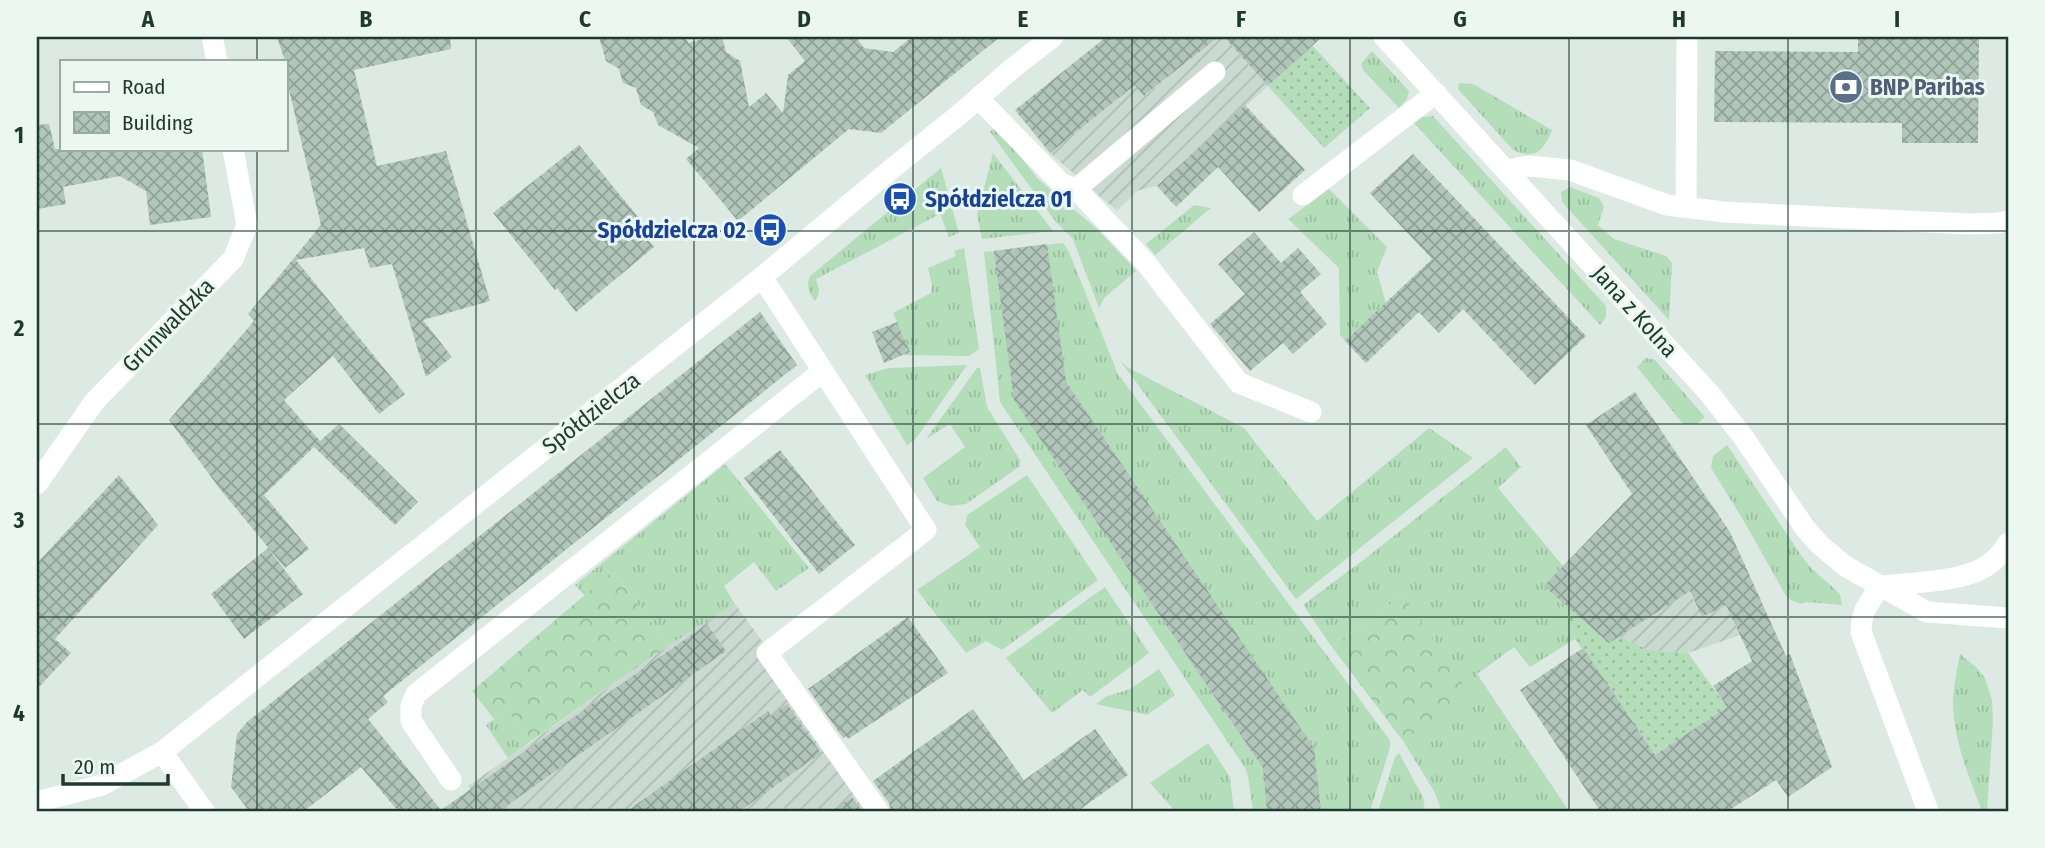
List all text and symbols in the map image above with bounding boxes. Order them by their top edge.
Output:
text: A [141,5,155,33]
text: B [360,5,373,33]
text: C [579,5,591,33]
text: D [797,5,811,33]
text: E [1018,5,1029,33]
text: F [1236,5,1246,33]
text: G [1453,5,1467,33]
text: H [1672,5,1686,33]
text: I [1894,5,1900,33]
legend [60,60,287,150]
bank icon: BNP Paribas [1827,68,1865,106]
place label: BNP Paribas [1870,73,1985,101]
text: Road [122,74,166,100]
text: Building [122,110,193,136]
text: 1 [14,121,24,149]
bus stop icon: Spółdzielcza 01 [881,180,919,218]
place label: Spółdzielcza 01 [925,185,1072,213]
bus stop icon: Spółdzielcza 02 [751,211,789,249]
place label: Spółdzielcza 02 [597,216,746,244]
street label: Jana z Kolna [1586,259,1684,363]
street label: Grunwaldzka [116,272,220,378]
text: 2 [13,314,25,342]
street label: Spółdzielcza [536,366,646,460]
text: 3 [13,506,25,534]
text: 4 [13,699,25,727]
scale bar [63,743,168,787]
text: 20 m [74,754,115,780]

